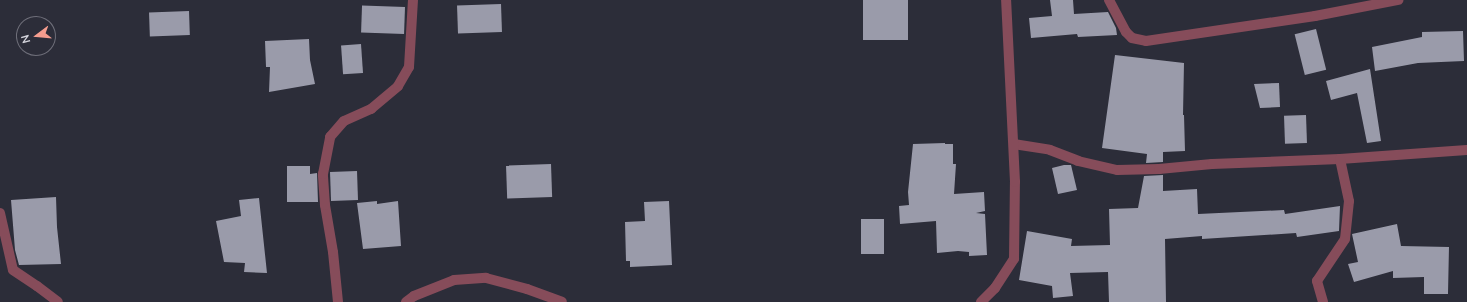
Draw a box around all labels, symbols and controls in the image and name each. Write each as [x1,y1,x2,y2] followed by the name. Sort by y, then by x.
[16,16,56,56] north arrow
[18,33,33,45] text: N

